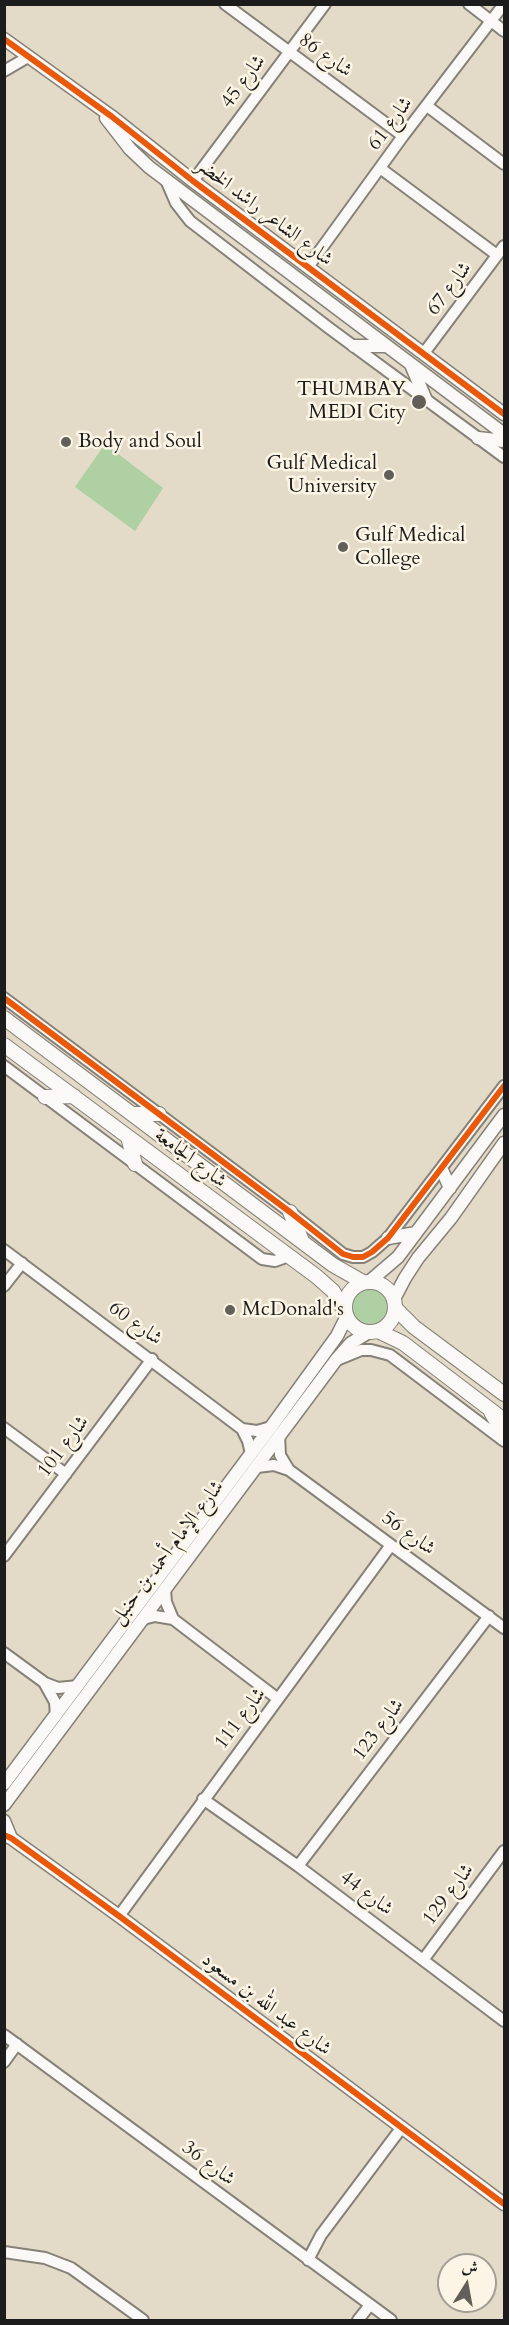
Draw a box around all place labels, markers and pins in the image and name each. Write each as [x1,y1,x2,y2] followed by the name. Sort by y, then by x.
[297,378,406,425] place label: THUMBAY MEDI City
[410,393,428,411] marker: THUMBAY MEDI City
[78,430,202,454] place label: Body and Soul
[59,435,73,449] marker: Body and Soul
[267,452,377,499] place label: Gulf Medical University
[382,468,396,482] marker: Gulf Medical University
[355,524,465,571] place label: Gulf Medical College
[336,540,350,554] marker: Gulf Medical College
[242,1298,344,1322] place label: McDonald's
[223,1303,237,1317] marker: McDonald's

